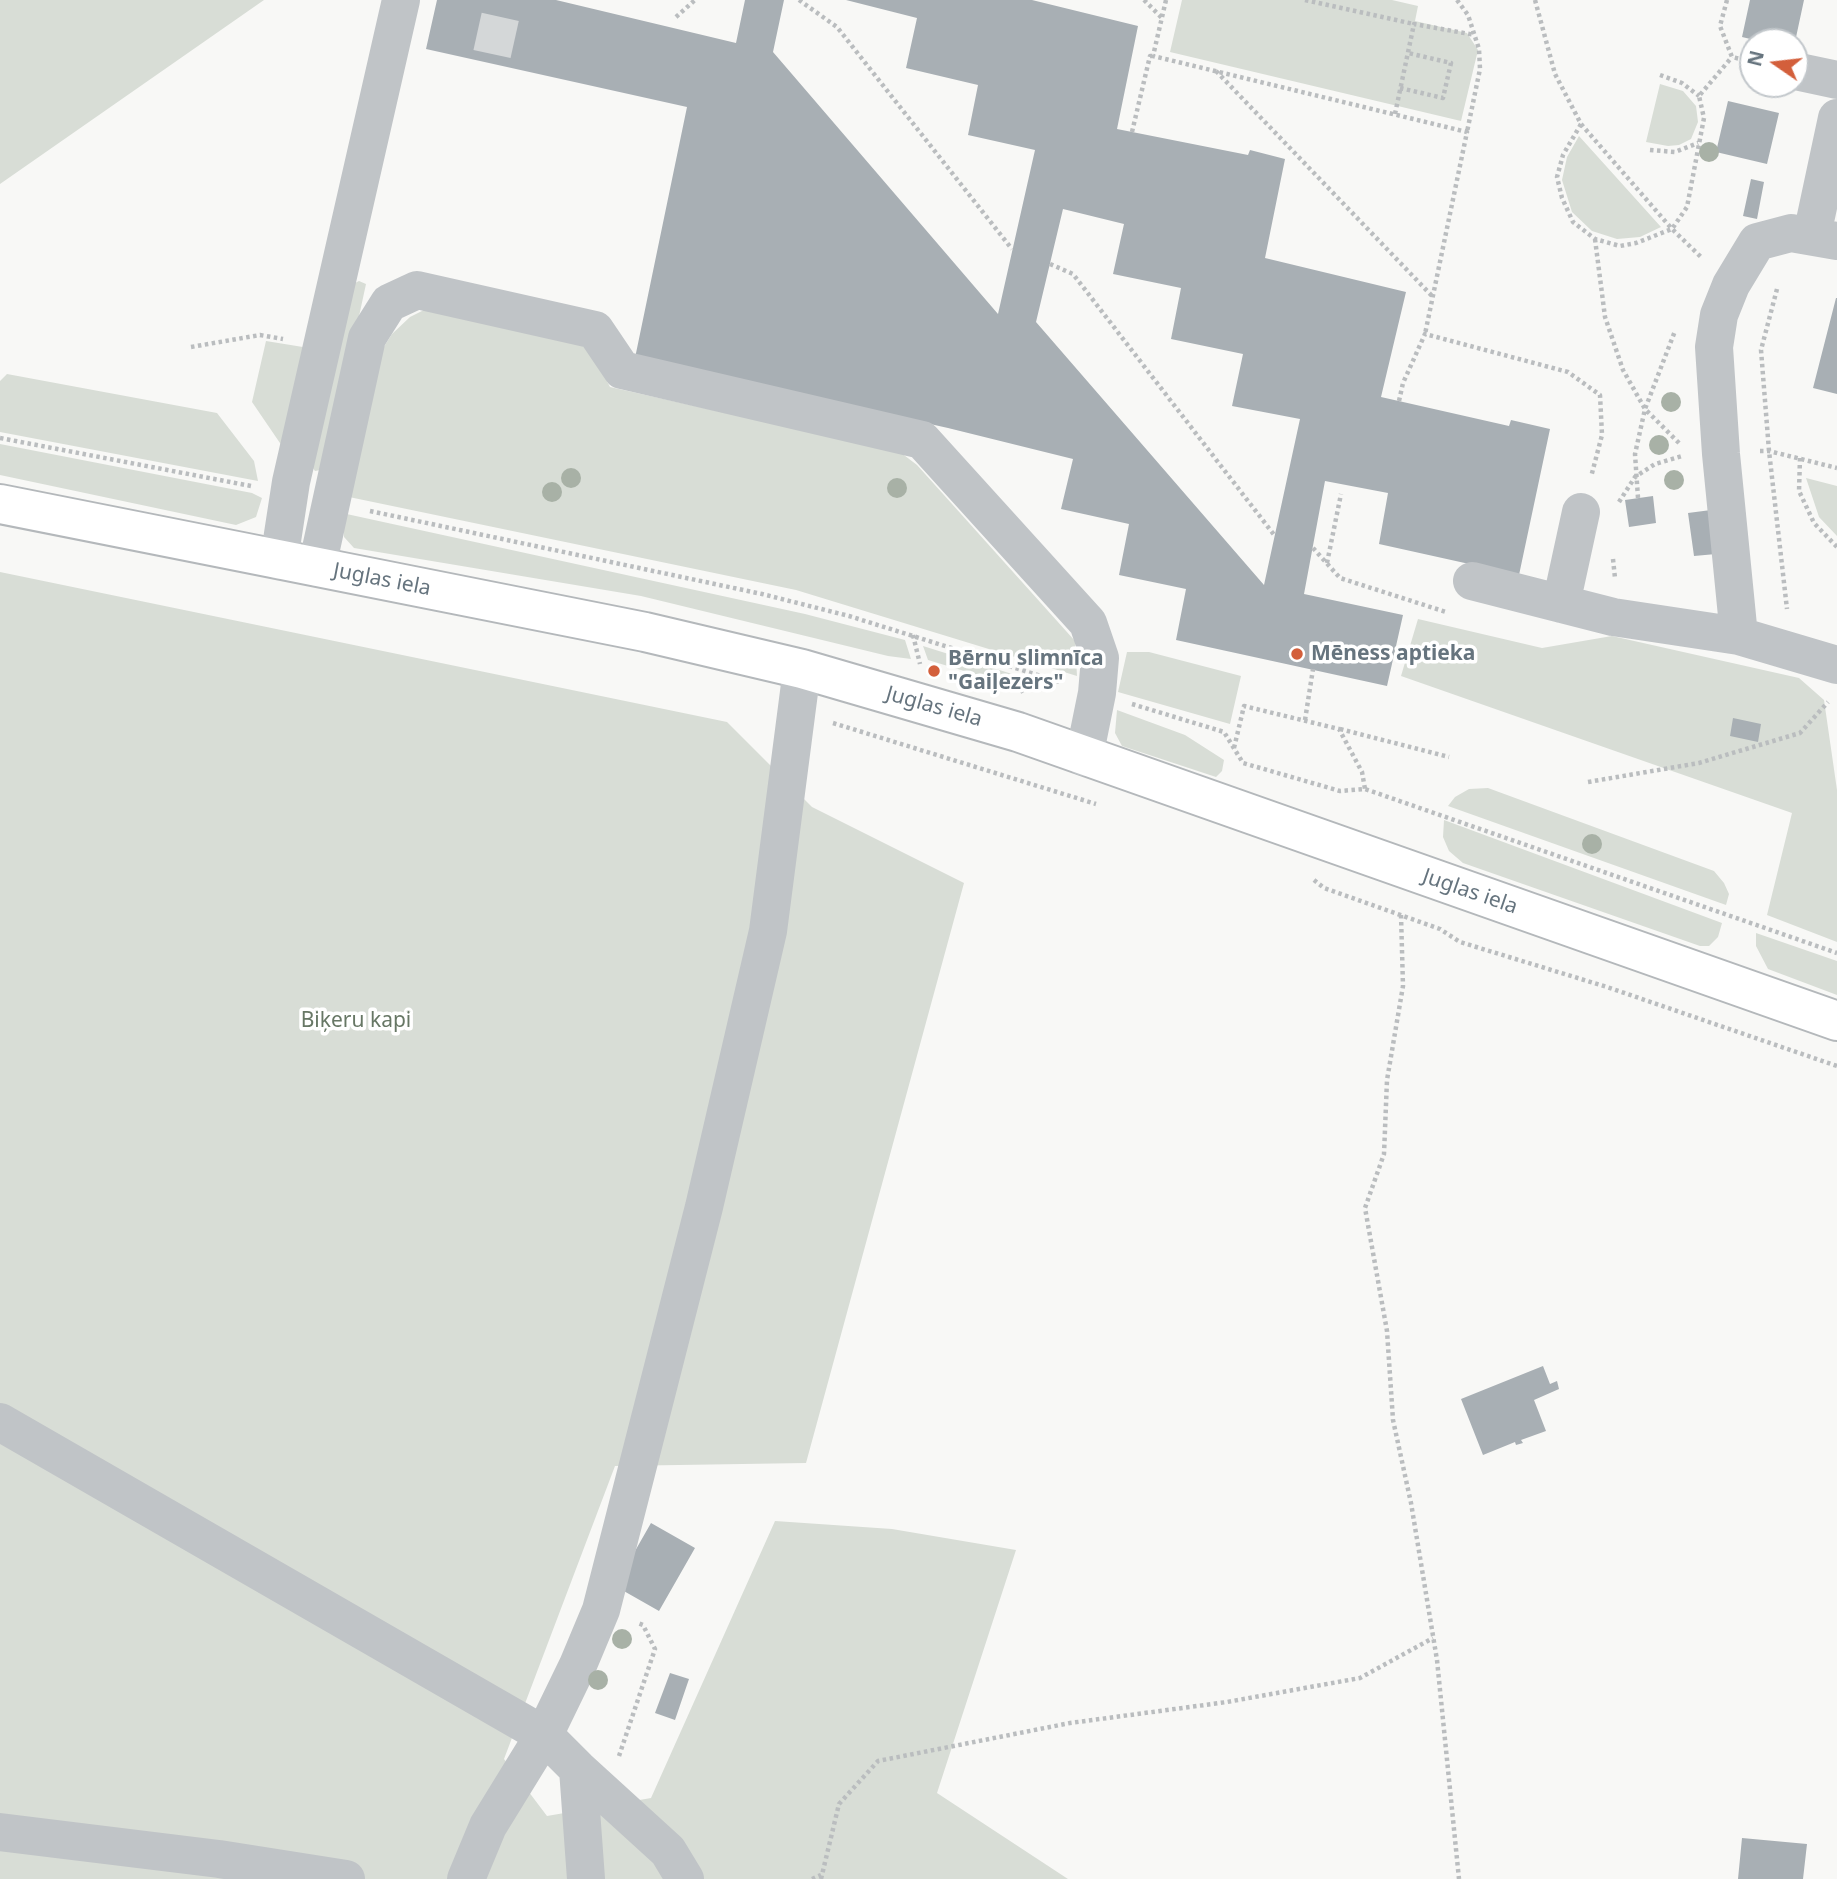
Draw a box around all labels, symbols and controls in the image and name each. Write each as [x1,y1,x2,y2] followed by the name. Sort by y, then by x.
[1739,28,1809,98] north arrow
[1741,48,1770,69] text: N
[331,558,433,602] street label: Juglas iela
[1311,641,1475,667] place label: Mēness aptieka
[948,646,1104,696] place label: Bērnu slimnīca "Gaiļezers"
[1289,646,1305,662] marker: Mēness aptieka
[926,663,942,679] marker: Bērnu slimnīca "Gaiļezers"
[883,681,985,733] street label: Juglas iela
[1419,864,1521,920] street label: Juglas iela
[301,1008,411,1034] park label: Biķeru kapi

